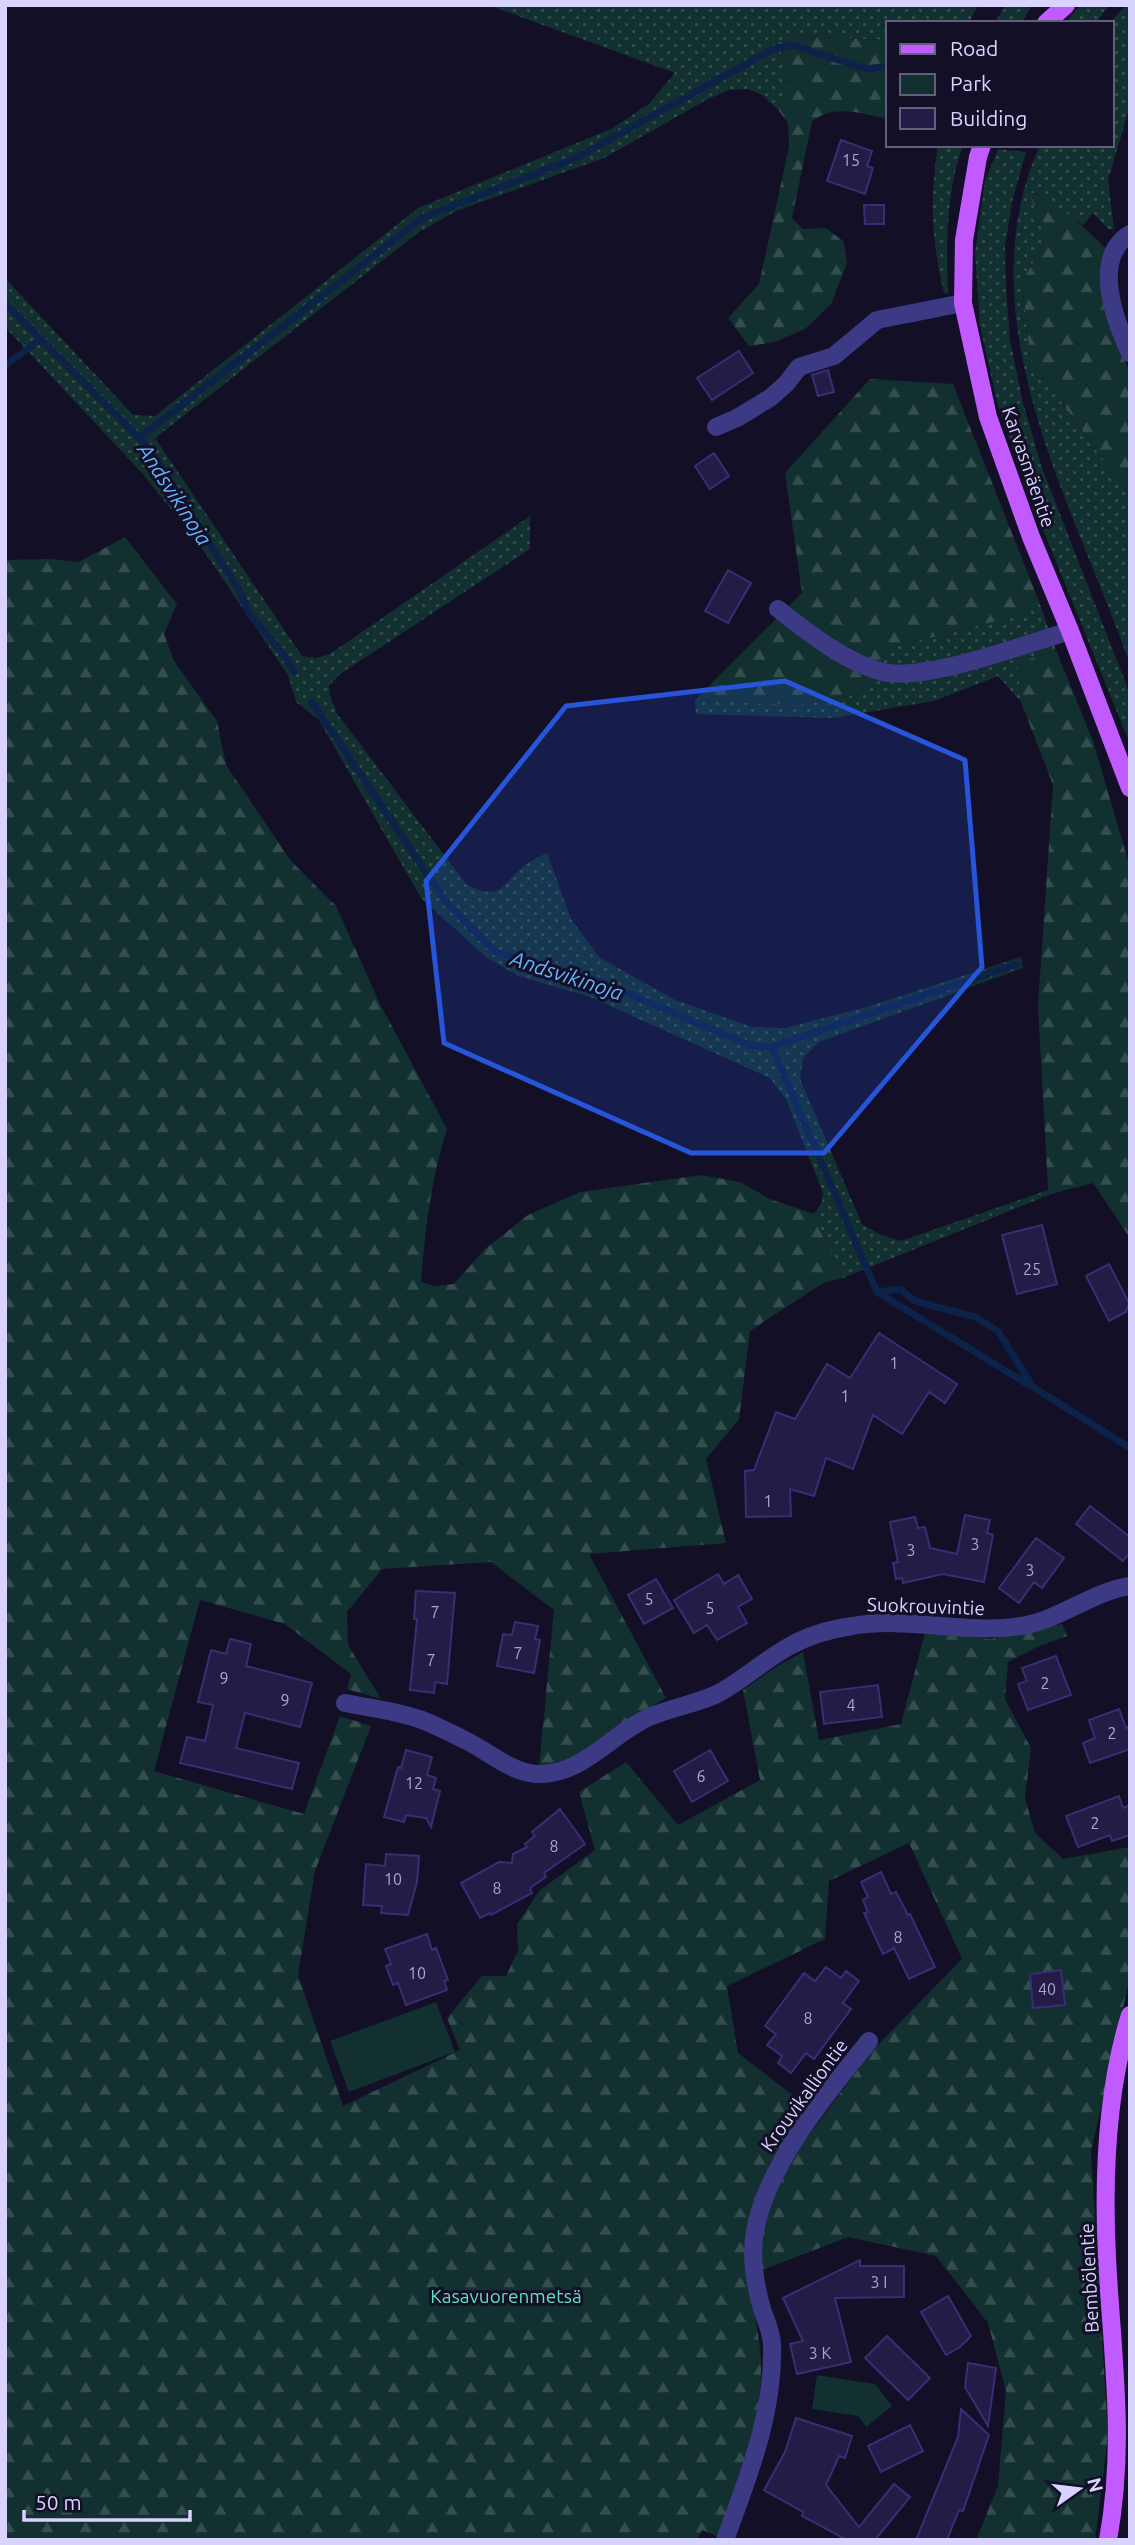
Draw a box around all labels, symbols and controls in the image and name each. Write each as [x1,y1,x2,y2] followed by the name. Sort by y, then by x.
[886,21,1114,147] legend
[950,36,998,60] text: Road
[950,71,992,95] text: Park
[950,106,1027,130] text: Building
[842,151,860,169] house number: 15
[998,404,1060,530] street label: Karvasmäentie
[133,438,217,549] water label: Andsvikinoja
[507,945,626,1004] water label: Andsvikinoja
[1023,1260,1041,1278] house number: 25
[889,1354,899,1372] house number: 1
[840,1387,850,1405] house number: 1
[763,1492,773,1510] house number: 1
[970,1535,980,1553] house number: 3
[906,1541,916,1559] house number: 3
[1025,1561,1035,1579] house number: 3
[644,1590,654,1608] house number: 5
[867,1593,985,1619] street label: Suokrouvintie
[705,1599,715,1617] house number: 5
[430,1603,440,1621] house number: 7
[513,1644,523,1662] house number: 7
[426,1651,436,1669] house number: 7
[219,1669,229,1687] house number: 9
[1040,1674,1050,1692] house number: 2
[280,1691,290,1709] house number: 9
[846,1696,856,1714] house number: 4
[1107,1724,1117,1742] house number: 2
[696,1767,706,1785] house number: 6
[405,1774,423,1792] house number: 12
[1090,1814,1100,1832] house number: 2
[549,1837,559,1855] house number: 8
[384,1870,402,1888] house number: 10
[492,1879,502,1897] house number: 8
[893,1928,903,1946] house number: 8
[408,1964,426,1982] house number: 10
[1038,1980,1056,1998] house number: 40
[803,2009,813,2027] house number: 8
[756,2035,852,2155] street label: Krouvikalliontie
[1075,2222,1103,2334] street label: Bembölentie
[871,2273,887,2291] house number: 3 I
[430,2285,582,2307] park label: Kasavuorenmetsä
[809,2344,831,2362] house number: 3 K
[1044,2454,1114,2524] north arrow
[1083,2475,1108,2494] text: N
[24,2478,191,2522] scale bar
[35,2490,82,2514] text: 50 m

